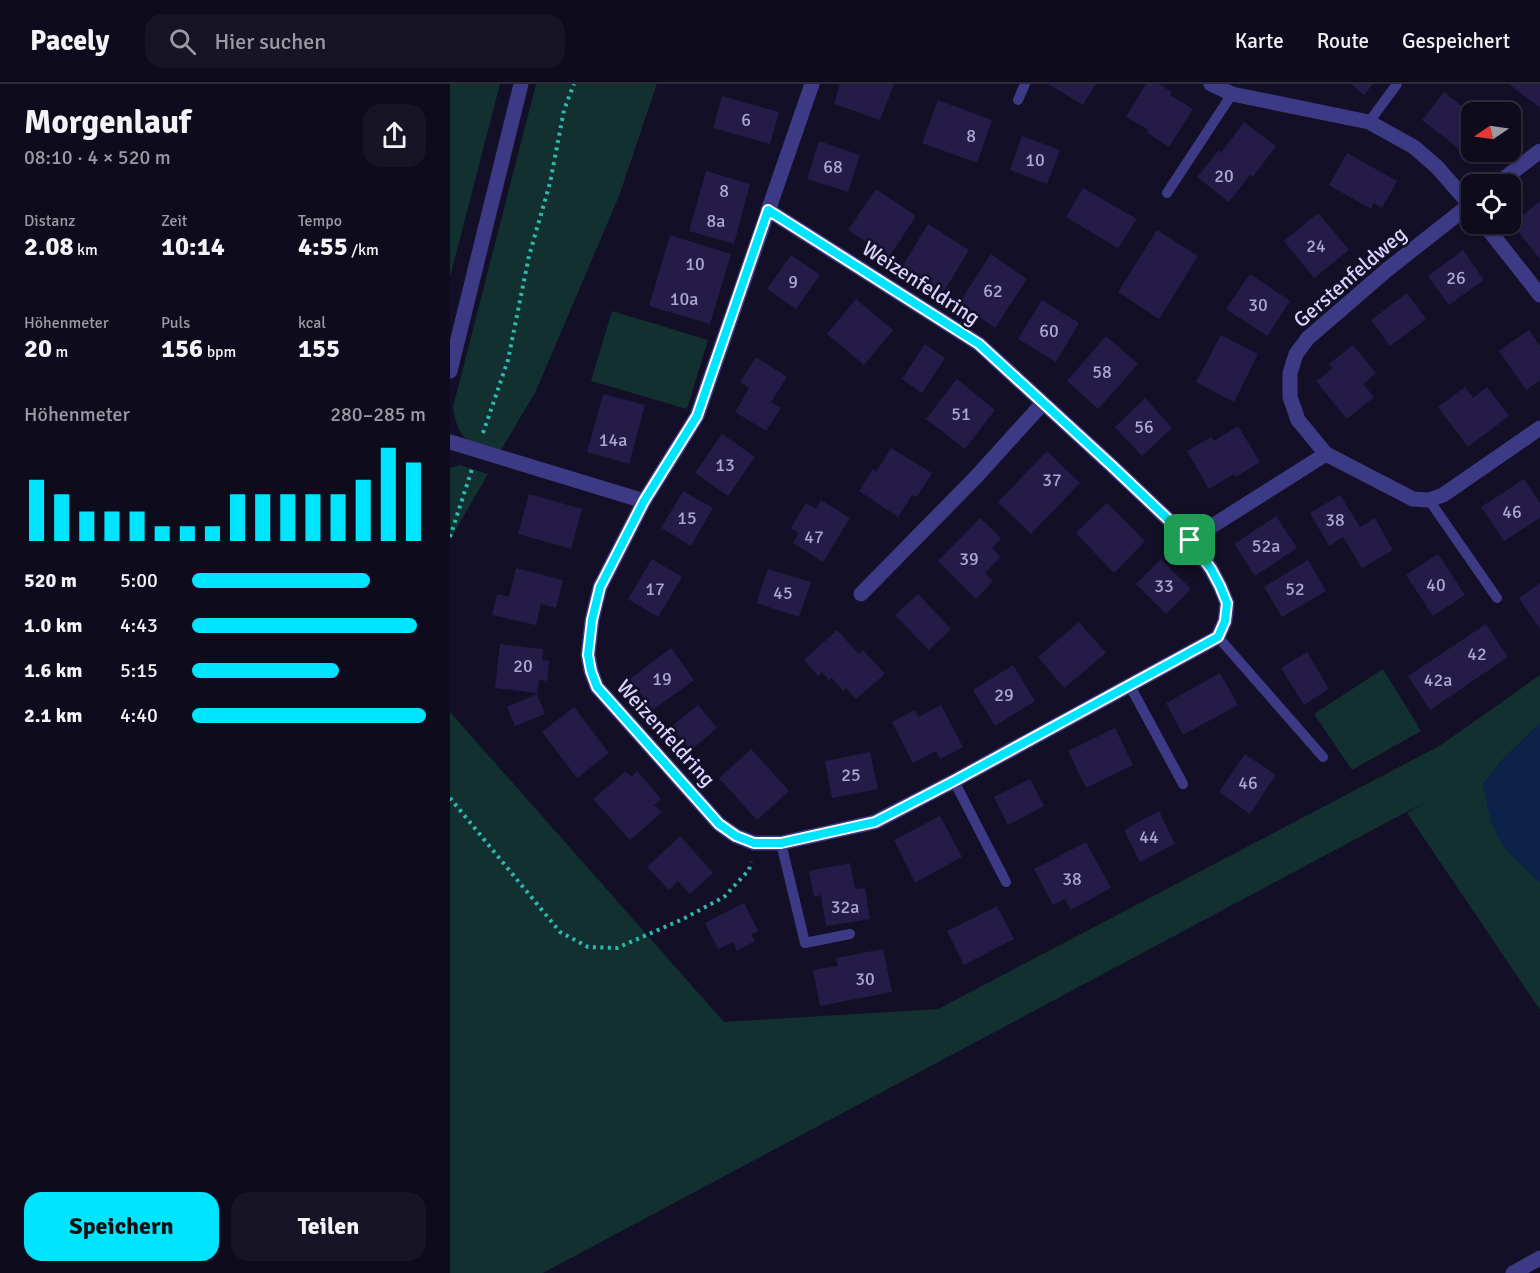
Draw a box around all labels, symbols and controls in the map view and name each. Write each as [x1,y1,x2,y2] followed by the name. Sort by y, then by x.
[145,14,565,68] search box
[30,24,109,58] text: Pacely
[166,25,199,58] icon: search
[214,28,326,55] text: Hier suchen
[1235,28,1284,54] text: Karte
[1317,28,1369,54] text: Route
[1402,28,1510,54] text: Gespeichert
[24,102,191,143] text: Morgenlauf
[1461,102,1521,162] north arrow
[1461,102,1521,234] map controls
[363,104,426,167] button: share
[741,109,751,131] house number: 6
[966,125,976,147] house number: 8
[24,145,171,170] text: 08:10 · 4 × 520 m
[1025,149,1045,171] house number: 10
[823,156,843,178] house number: 68
[1214,165,1234,187] house number: 20
[1461,174,1521,234] button: locate
[719,180,729,202] house number: 8
[707,210,725,232] house number: 8a
[24,211,75,231] text: Distanz
[161,211,187,231] text: Zeit
[298,211,342,231] text: Tempo
[1288,221,1412,333] street label: Gerstenfeldweg
[24,231,74,263] text: 2.08
[161,231,225,263] text: 10:14
[298,231,348,263] text: 4:55
[857,235,985,331] street label: Weizenfeldring
[1306,235,1326,257] house number: 24
[74,240,98,260] text: km
[348,240,379,260] text: /km
[685,253,705,275] house number: 10
[1446,267,1466,289] house number: 26
[788,271,798,293] house number: 9
[983,280,1003,302] house number: 62
[670,288,698,310] house number: 10a
[1248,294,1268,316] house number: 30
[24,313,109,333] text: Höhenmeter
[161,313,190,333] text: Puls
[298,313,326,333] text: kcal
[1039,320,1059,342] house number: 60
[24,333,52,365] text: 20
[161,333,203,365] text: 156
[298,333,340,365] text: 155
[52,342,68,362] text: m
[203,342,236,362] text: bpm
[1092,361,1112,383] house number: 58
[24,402,130,427] text: Höhenmeter
[330,402,426,427] text: 280–285 m
[951,403,971,425] house number: 51
[1134,416,1154,438] house number: 56
[599,429,627,451] house number: 14a
[715,454,735,476] house number: 13
[1042,469,1062,491] house number: 37
[1502,501,1522,523] house number: 46
[677,507,697,529] house number: 15
[1325,509,1345,531] house number: 38
[1164,514,1215,565] pin
[1173,523,1206,556] icon: arrive
[804,526,824,548] house number: 47
[1252,535,1280,557] house number: 52a
[959,548,979,570] house number: 39
[24,568,77,593] text: 520 m
[120,568,158,593] text: 5:00
[1426,574,1446,596] house number: 40
[1154,575,1174,597] house number: 33
[645,578,665,600] house number: 17
[1285,578,1305,600] house number: 52
[773,582,793,604] house number: 45
[24,613,82,638] text: 1.0 km
[120,613,158,638] text: 4:43
[1467,643,1487,665] house number: 42
[513,655,533,677] house number: 20
[24,658,82,683] text: 1.6 km
[120,658,158,683] text: 5:15
[652,668,672,690] house number: 19
[1424,669,1452,691] house number: 42a
[611,674,721,792] street label: Weizenfeldring
[994,684,1014,706] house number: 29
[24,703,82,728] text: 2.1 km
[120,703,158,728] text: 4:40
[841,764,861,786] house number: 25
[1238,772,1258,794] house number: 46
[1139,826,1159,848] house number: 44
[1062,868,1082,890] house number: 38
[831,896,859,918] house number: 32a
[855,968,875,990] house number: 30
[24,1192,219,1261] button: Speichern
[231,1192,426,1261] button: Teilen

